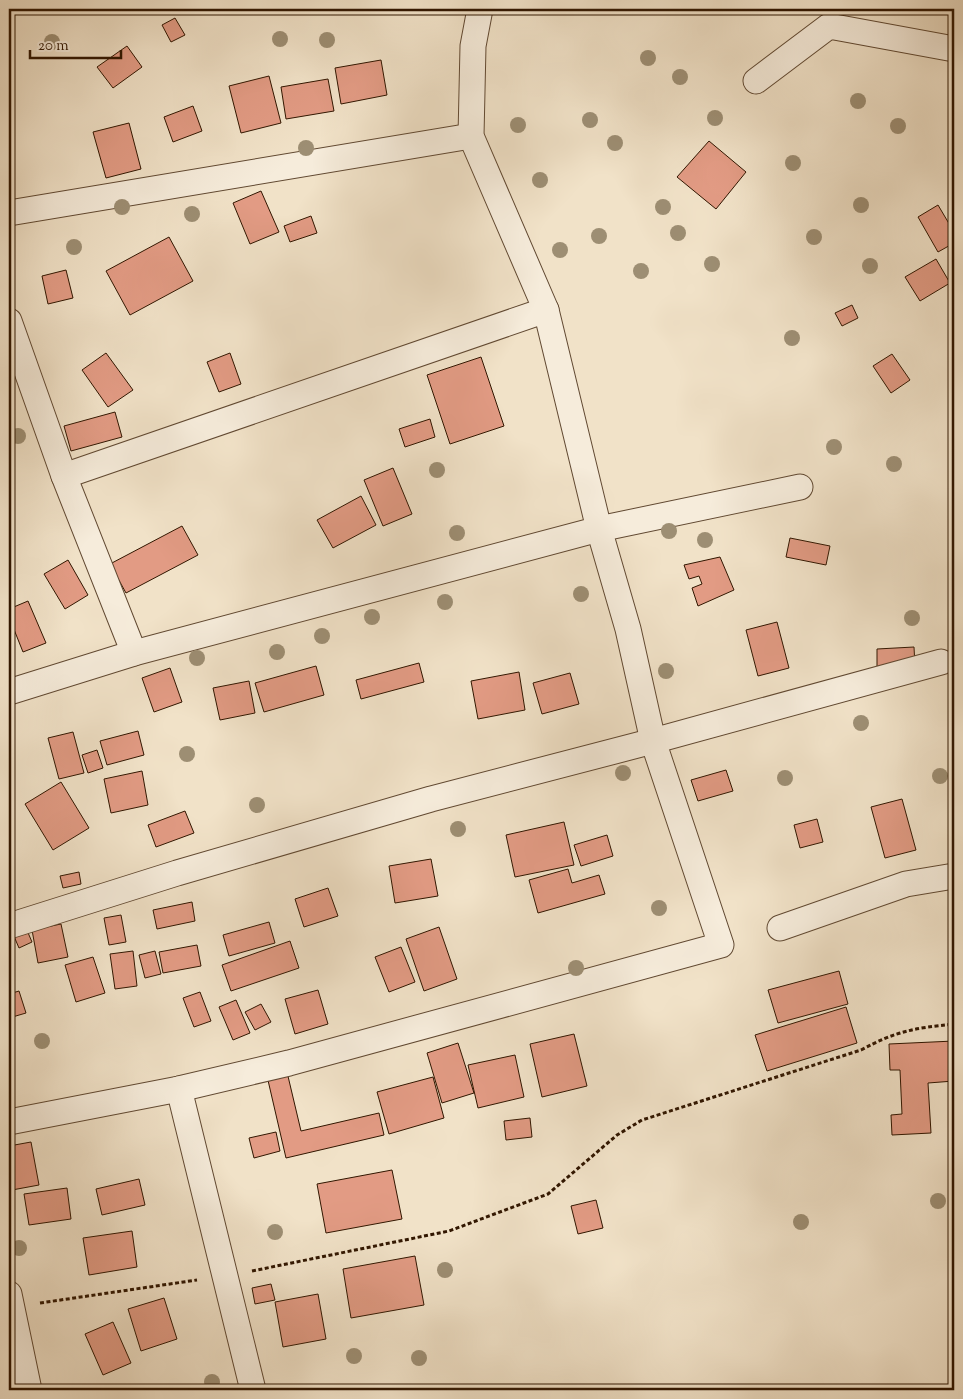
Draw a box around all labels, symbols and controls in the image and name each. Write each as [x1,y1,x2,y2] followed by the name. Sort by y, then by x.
[30,28,121,60] scale bar
[38,36,69,57] text: 20 m

